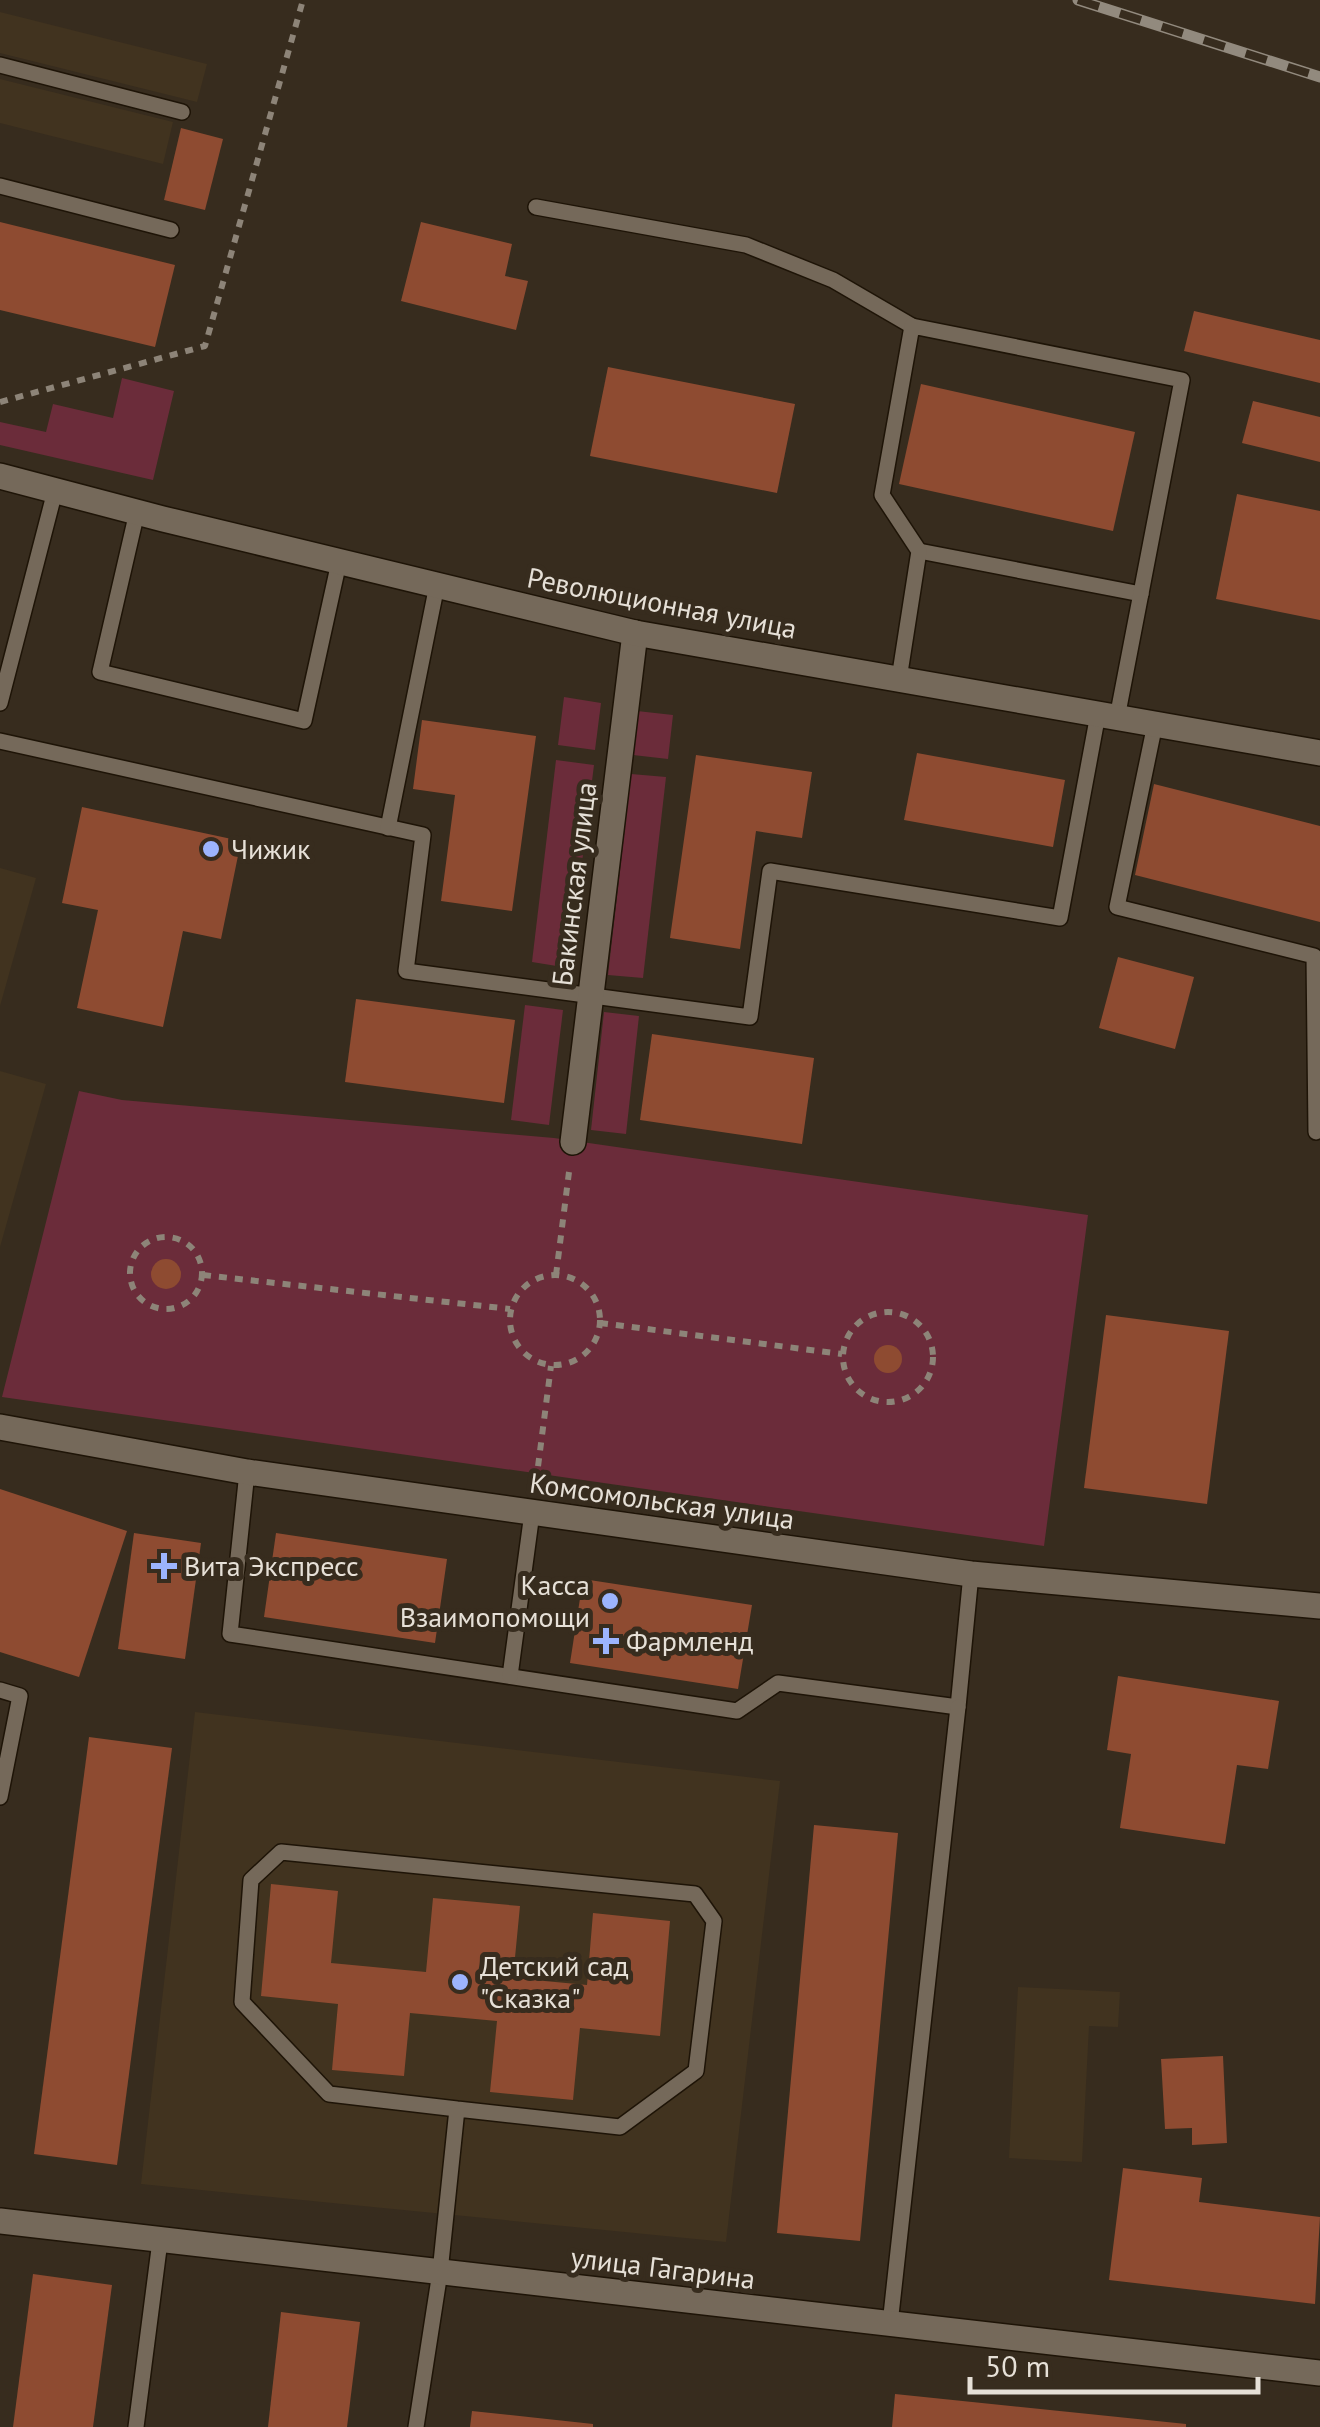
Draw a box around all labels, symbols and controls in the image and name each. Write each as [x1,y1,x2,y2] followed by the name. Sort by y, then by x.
[524,558,800,647] street label: Революционная улица
[543,780,604,988] street label: Бакинская улица
[231,830,311,867] place label: Чижик
[200,838,222,860] marker: Чижик
[527,1464,797,1537] street label: Комсомольская улица
[184,1547,359,1584] place label: Вита Экспресс
[153,1555,175,1577] marker: Вита Экспресс
[400,1566,590,1635] place label: Касса Взаимопомощи
[599,1590,621,1612] marker: Касса Взаимопомощи
[626,1622,754,1659] place label: Фармленд
[595,1630,617,1652] marker: Фармленд
[480,1947,629,2016] place label: Детский сад "Сказка"
[449,1971,471,1993] marker: Детский сад "Сказка"
[569,2238,757,2297] street label: улица Гагарина
[970,2332,1258,2394] scale bar
[985,2346,1050,2385] text: 50 m

